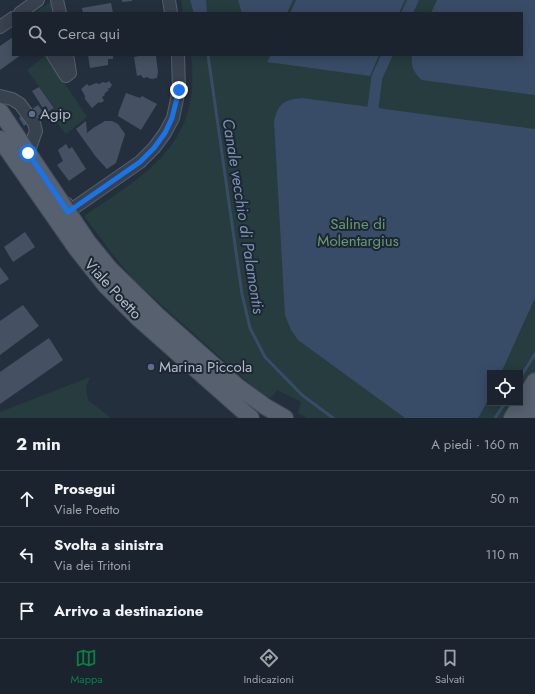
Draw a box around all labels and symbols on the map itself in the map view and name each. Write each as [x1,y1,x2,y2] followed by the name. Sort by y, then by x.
[170,81,188,99] route end
[40,103,71,125] place label: Agip
[27,109,37,119] marker: Agip
[217,117,270,316] water label: Canale vecchio di Palamontis
[19,144,37,162] route start
[317,213,399,252] park label: Saline di Molentargius
[79,254,147,324] street label: Viale Poetto
[159,356,252,378] place label: Marina Piccola
[146,362,156,372] marker: Marina Piccola

